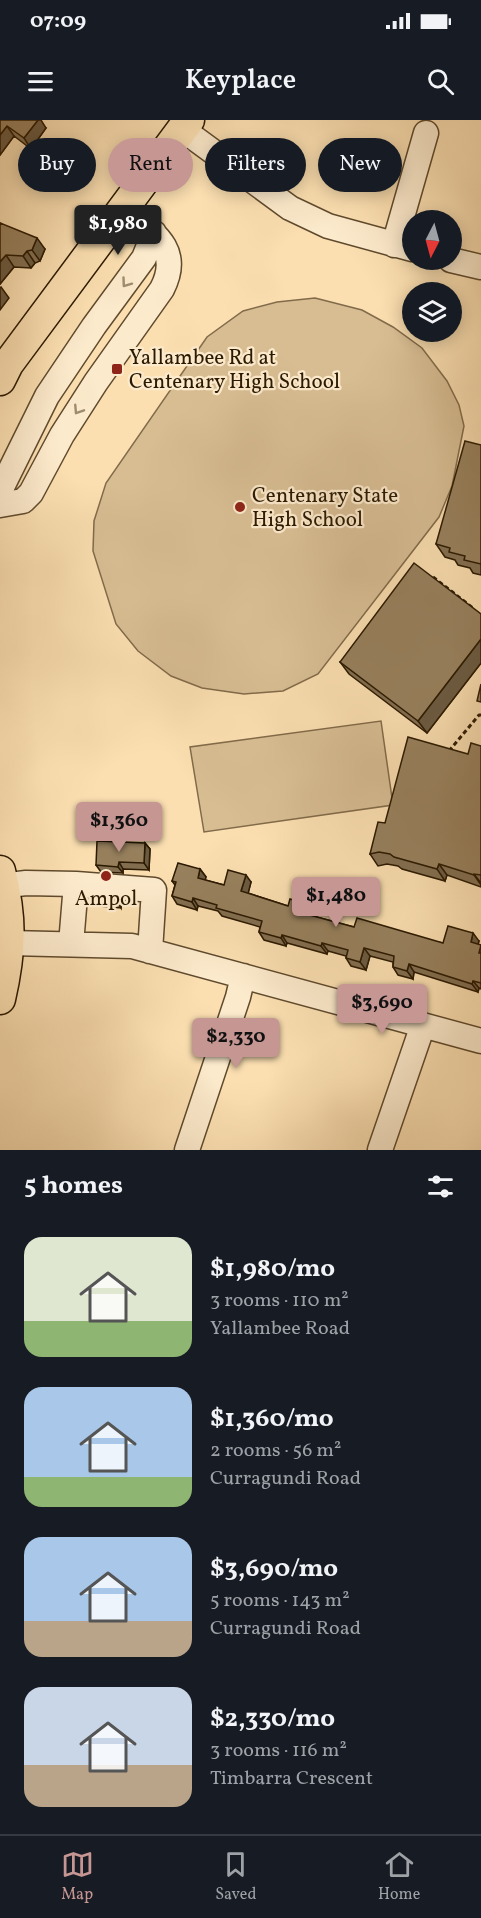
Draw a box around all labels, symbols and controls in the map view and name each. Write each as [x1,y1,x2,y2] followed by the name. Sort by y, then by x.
[30,6,86,37] text: 07:09
[185,62,296,100] text: Keyplace
[24,65,57,98] icon: menu
[424,65,457,98] icon: search
[18,138,96,192] chip: Buy
[108,138,193,192] chip: Rent
[205,138,306,192] chip: Filters
[318,138,402,192] chip: New
[69,205,167,256] pin: $1,980
[88,210,148,238] text: $1,980
[402,210,462,270] north arrow
[402,210,462,342] map controls
[122,277,133,288] one-way arrow
[402,282,462,342] button: layers
[129,344,340,397] place label: Yallambee Rd at Centenary High School
[110,362,124,376] marker: Yallambee Rd at Centenary High School
[74,403,85,414] one-way arrow
[252,482,398,535] place label: Centenary State High School
[233,500,247,514] marker: Centenary State High School
[70,802,168,853] pin: $1,360
[90,807,148,835] text: $1,360
[99,869,113,883] marker: Ampol
[287,877,385,928] pin: $1,480
[306,882,366,910] text: $1,480
[75,885,137,914] place label: Ampol
[333,984,431,1035] pin: $3,690
[351,989,413,1017] text: $3,690
[187,1018,285,1069] pin: $2,330
[206,1023,266,1051] text: $2,330
[24,1168,123,1204] text: 5 homes
[424,1170,457,1203] icon: filters
[210,1251,335,1287] text: $1,980/mo
[72,1261,144,1333] icon: home
[210,1287,349,1315] text: 3 rooms · 110 m²
[210,1315,350,1343] text: Yallambee Road
[210,1401,334,1437] text: $1,360/mo
[72,1411,144,1483] icon: home
[210,1437,341,1465] text: 2 rooms · 56 m²
[210,1465,361,1493] text: Curragundi Road
[210,1551,338,1587] text: $3,690/mo
[72,1561,144,1633] icon: home
[210,1587,350,1615] text: 5 rooms · 143 m²
[210,1615,361,1643] text: Curragundi Road
[210,1701,335,1737] text: $2,330/mo
[72,1711,144,1783] icon: home
[210,1737,347,1765] text: 3 rooms · 116 m²
[210,1765,373,1793] text: Timbarra Crescent
[61,1848,94,1906] tab: Map
[215,1848,256,1906] tab: Saved
[378,1848,420,1906] tab: Home

